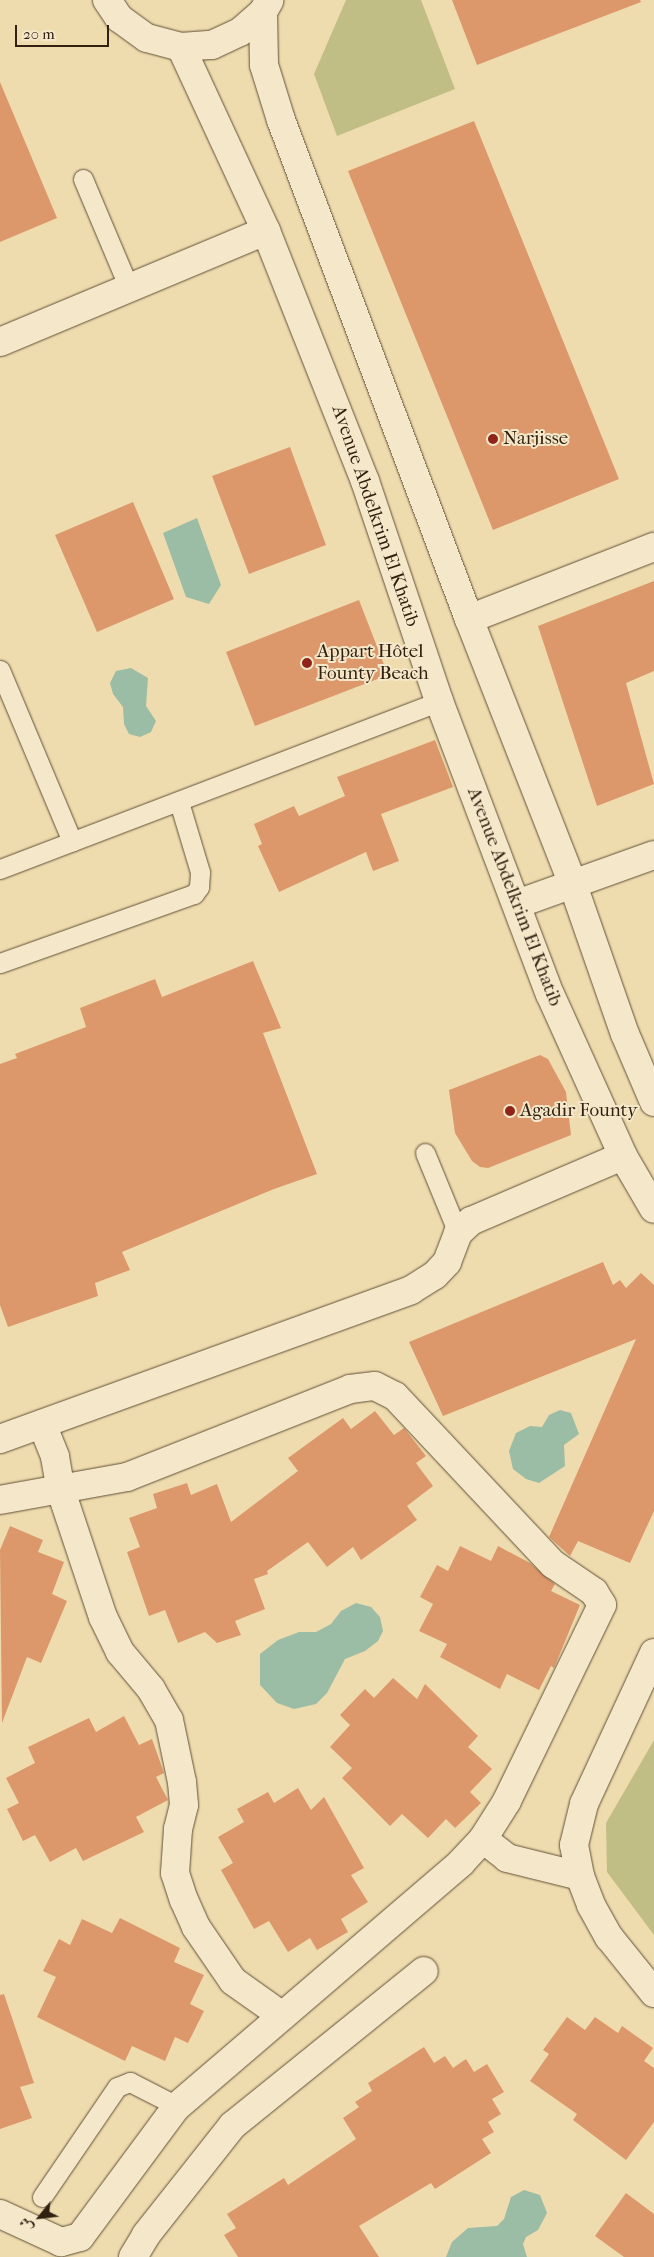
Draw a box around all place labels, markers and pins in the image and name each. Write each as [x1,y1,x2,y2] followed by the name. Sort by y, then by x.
[503,428,568,450] place label: Narjisse
[487,433,499,445] marker: Narjisse
[317,641,429,685] place label: Appart Hôtel Founty Beach
[301,657,313,669] marker: Appart Hôtel Founty Beach
[520,1100,637,1122] place label: Agadir Founty
[504,1105,516,1117] marker: Agadir Founty

